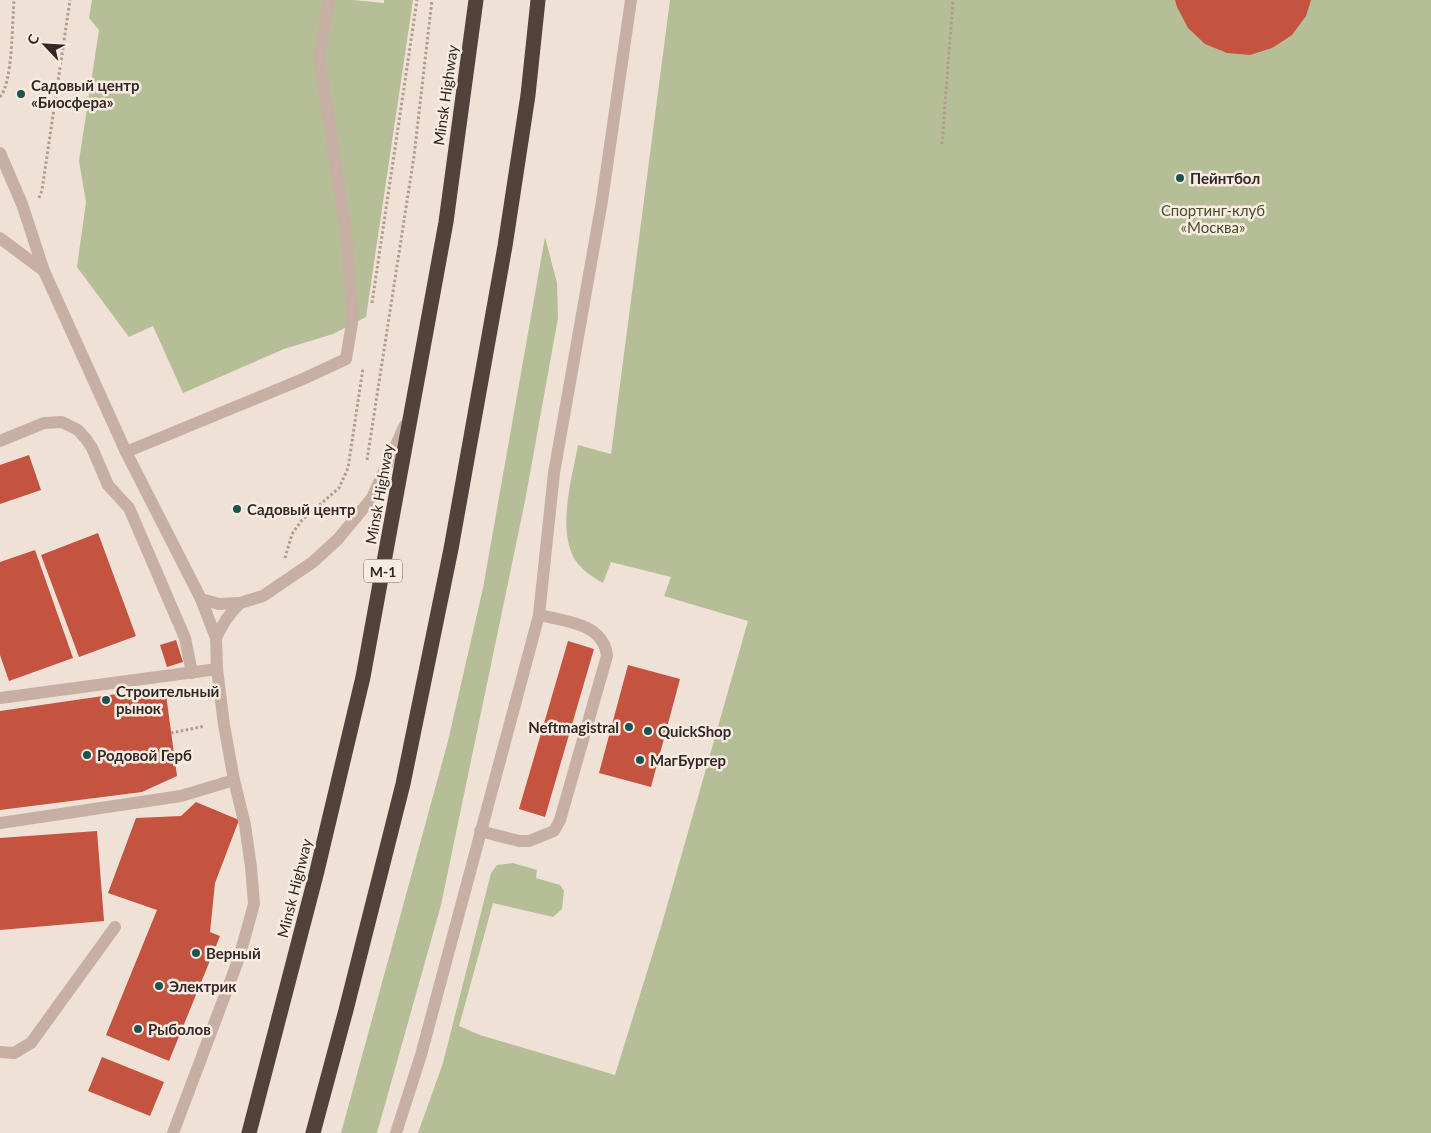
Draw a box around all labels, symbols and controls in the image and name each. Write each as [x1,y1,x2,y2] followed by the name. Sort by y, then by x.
[20,20,70,70] north arrow
[23,31,43,47] text: С
[429,43,461,147] street label: Minsk Highway
[31,76,140,111] place label: Садовый центр «Биосфера»
[15,88,27,100] marker: Садовый центр «Биосфера»
[1190,169,1260,187] place label: Пейнтбол
[1174,172,1186,184] marker: Пейнтбол
[1161,201,1265,236] park label: Спортинг-клуб «Москва»
[361,442,397,546] street label: Minsk Highway
[247,500,356,518] place label: Садовый центр
[231,503,243,515] marker: Садовый центр
[364,560,402,582] road number: М-1
[116,682,219,717] place label: Строительный рынок
[100,694,112,706] marker: Строительный рынок
[528,718,619,736] place label: Neftmagistral
[623,721,635,733] marker: Neftmagistral
[658,722,731,740] place label: QuickShop
[642,725,654,737] marker: QuickShop
[97,746,192,764] place label: Родовой Герб
[81,749,93,761] marker: Родовой Герб
[650,751,726,769] place label: МагБургер
[634,754,646,766] marker: МагБургер
[273,836,315,939] street label: Minsk Highway
[206,944,261,962] place label: Верный
[190,947,202,959] marker: Верный
[169,977,237,995] place label: Электрик
[153,980,165,992] marker: Электрик
[148,1020,211,1038] place label: Рыболов
[132,1023,144,1035] marker: Рыболов

